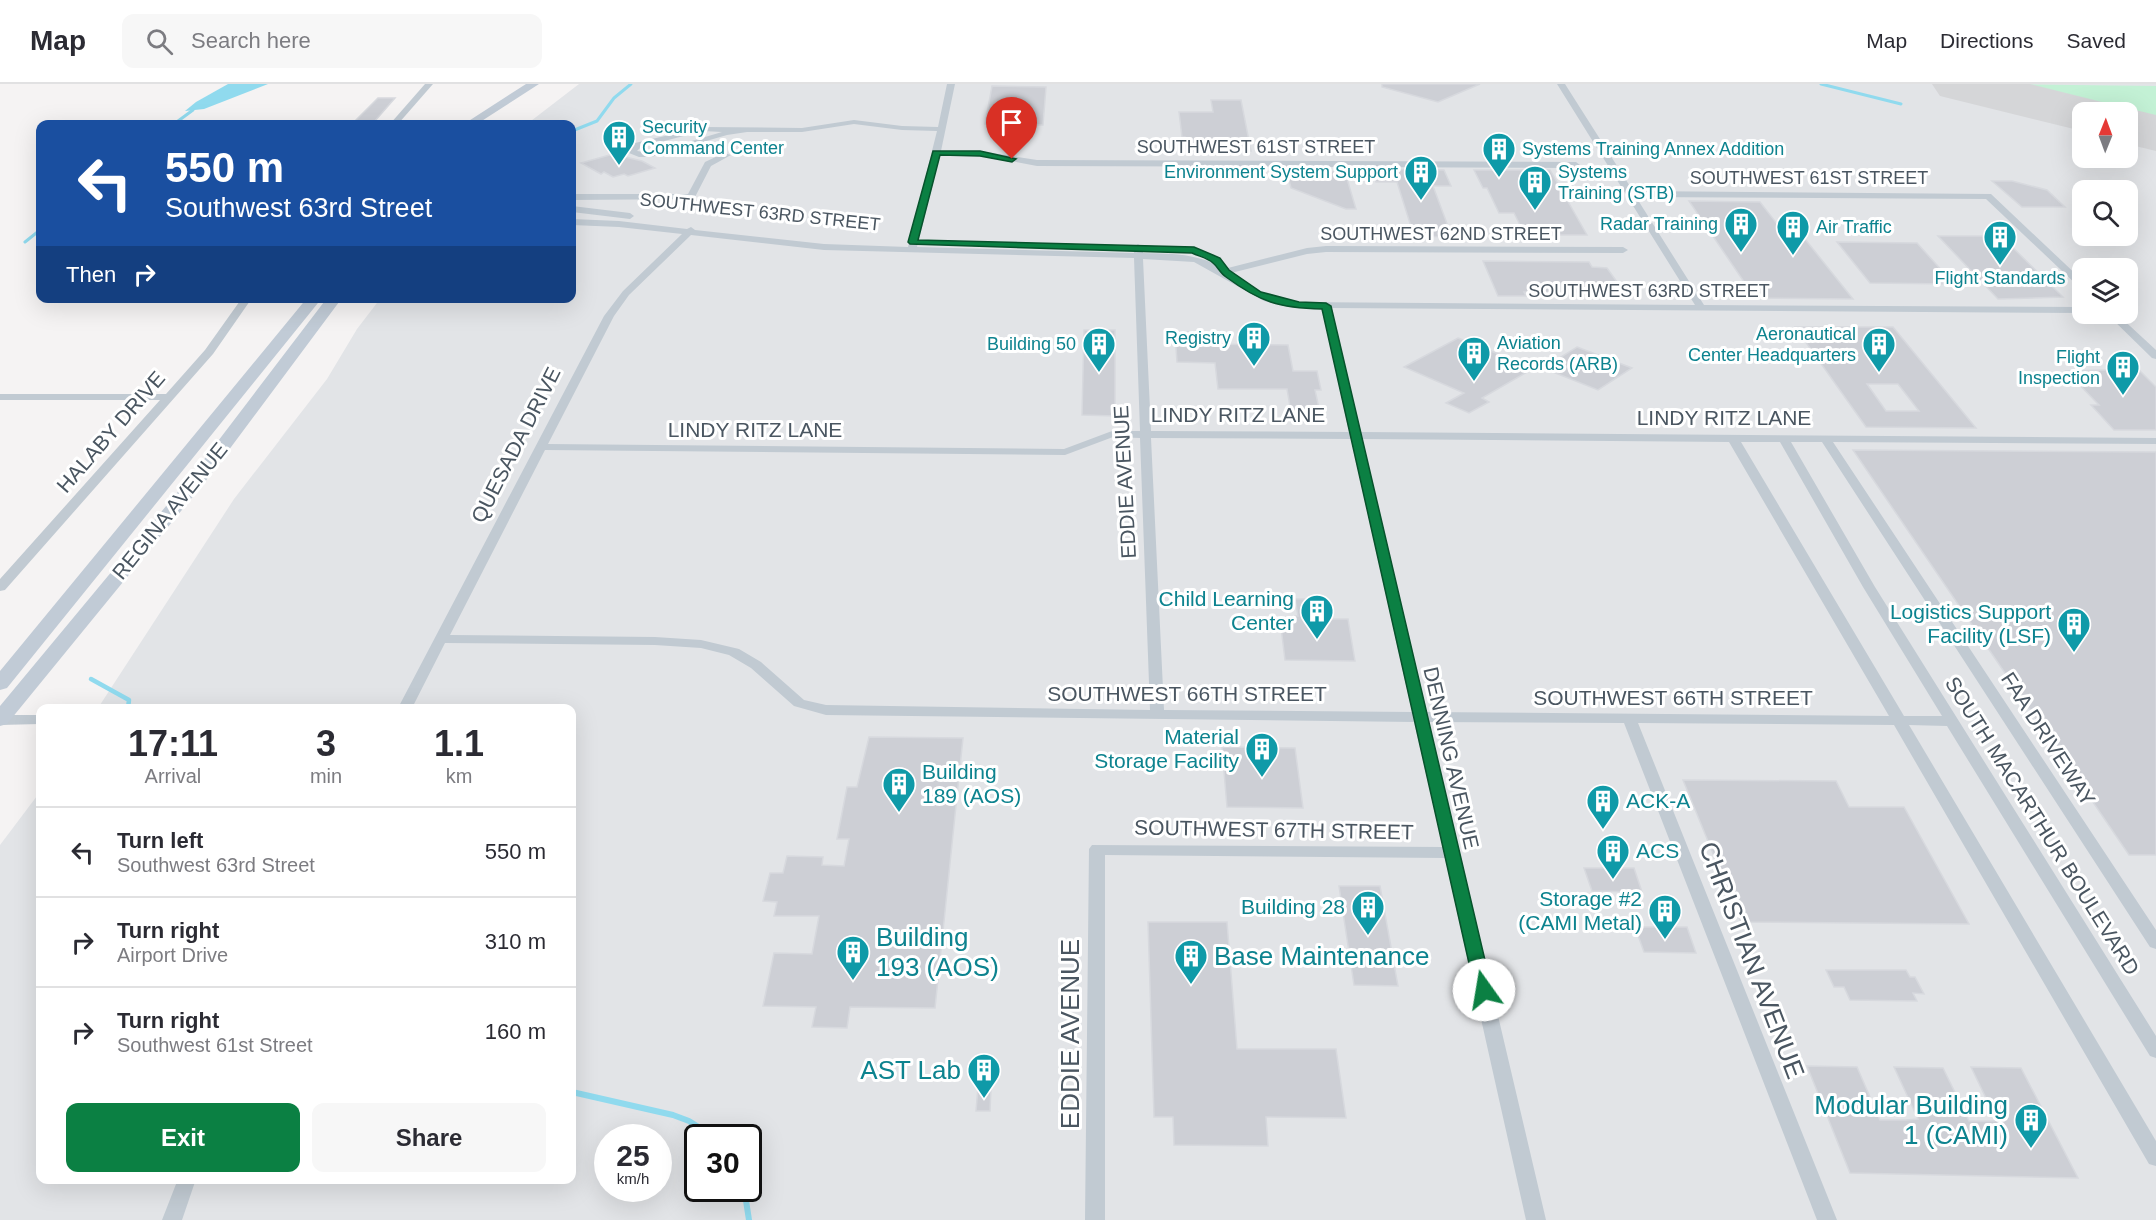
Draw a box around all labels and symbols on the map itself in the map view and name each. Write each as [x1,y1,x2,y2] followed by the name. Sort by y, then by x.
[986,97,1037,159] pin
[2072,102,2138,168] north arrow
[642,117,784,158] place label: Security Command Center
[601,119,637,166] building icon: Security Command Center
[1481,131,1517,178] building icon: Systems Training Annex Addition
[1137,137,1375,157] street label: SOUTHWEST 61ST STREET
[1522,139,1784,159] place label: Systems Training Annex Addition
[1403,154,1439,201] building icon: Environment System Support
[1164,162,1398,182] place label: Environment System Support
[1558,162,1674,203] place label: Systems Training (STB)
[1517,164,1553,211] building icon: Systems Training (STB)
[1690,168,1928,188] street label: SOUTHWEST 61ST STREET
[639,189,881,235] street label: SOUTHWEST 63RD STREET
[1723,206,1759,253] building icon: Radar Training
[1775,209,1811,256] building icon: Air Traffic
[1600,214,1718,234] place label: Radar Training
[1816,217,1892,237] place label: Air Traffic
[1982,219,2018,266] building icon: Flight Standards
[1320,224,1562,244] street label: SOUTHWEST 62ND STREET
[1934,268,2066,288] place label: Flight Standards
[1528,281,1770,301] street label: SOUTHWEST 63RD STREET
[1236,320,1272,367] building icon: Registry
[1688,324,1856,365] place label: Aeronautical Center Headquarters
[1081,326,1117,373] building icon: Building 50
[1861,326,1897,373] building icon: Aeronautical Center Headquarters
[1165,328,1231,348] place label: Registry
[1497,333,1618,374] place label: Aviation Records (ARB)
[987,334,1076,354] place label: Building 50
[1456,335,1492,382] building icon: Aviation Records (ARB)
[2018,347,2100,388] place label: Flight Inspection
[2105,349,2141,396] building icon: Flight Inspection
[466,363,565,526] street label: QUESADA DRIVE
[52,367,169,497] street label: HALABY DRIVE
[1151,403,1325,426] street label: LINDY RITZ LANE
[1109,405,1140,559] street label: EDDIE AVENUE
[1637,406,1811,429] street label: LINDY RITZ LANE
[668,418,842,441] street label: LINDY RITZ LANE
[108,438,232,584] street label: REGINA AVENUE
[1159,587,1294,634] place label: Child Learning Center
[1299,593,1335,640] building icon: Child Learning Center
[1890,600,2051,647] place label: Logistics Support Facility (LSF)
[2056,606,2092,653] building icon: Logistics Support Facility (LSF)
[1419,665,1484,851] street label: DENNING AVENUE
[1997,668,2100,810] street label: FAA DRIVEWAY
[1941,673,2144,979] street label: SOUTH MACARTHUR BOULEVARD
[1047,682,1327,705] street label: SOUTHWEST 66TH STREET
[1533,686,1813,709] street label: SOUTHWEST 66TH STREET
[1094,725,1239,772] place label: Material Storage Facility
[1244,731,1280,778] building icon: Material Storage Facility
[922,760,1021,807] place label: Building 189 (AOS)
[881,766,917,813] building icon: Building 189 (AOS)
[1585,783,1621,830] building icon: ACK-A
[1626,789,1690,812] place label: ACK-A
[1134,816,1414,843] street label: SOUTHWEST 67TH STREET
[1595,833,1631,880] building icon: ACS
[1693,838,1811,1082] street label: CHRISTIAN AVENUE
[1636,839,1679,862] place label: ACS
[1518,887,1642,934] place label: Storage #2 (CAMI Metal)
[1350,889,1386,936] building icon: Building 28
[1647,893,1683,940] building icon: Storage #2 (CAMI Metal)
[1241,895,1345,918] place label: Building 28
[876,922,999,982] place label: Building 193 (AOS)
[835,934,871,981] building icon: Building 193 (AOS)
[1173,938,1209,985] building icon: Base Maintenance
[1055,939,1085,1129] street label: EDDIE AVENUE
[1214,941,1429,971] place label: Base Maintenance
[1452,958,1516,1022] position arrow
[966,1052,1002,1099] building icon: AST Lab
[860,1055,961,1085] place label: AST Lab
[1814,1090,2008,1150] place label: Modular Building 1 (CAMI)
[2013,1102,2049,1149] building icon: Modular Building 1 (CAMI)
[684,1124,762,1202] speed limit sign: 30

